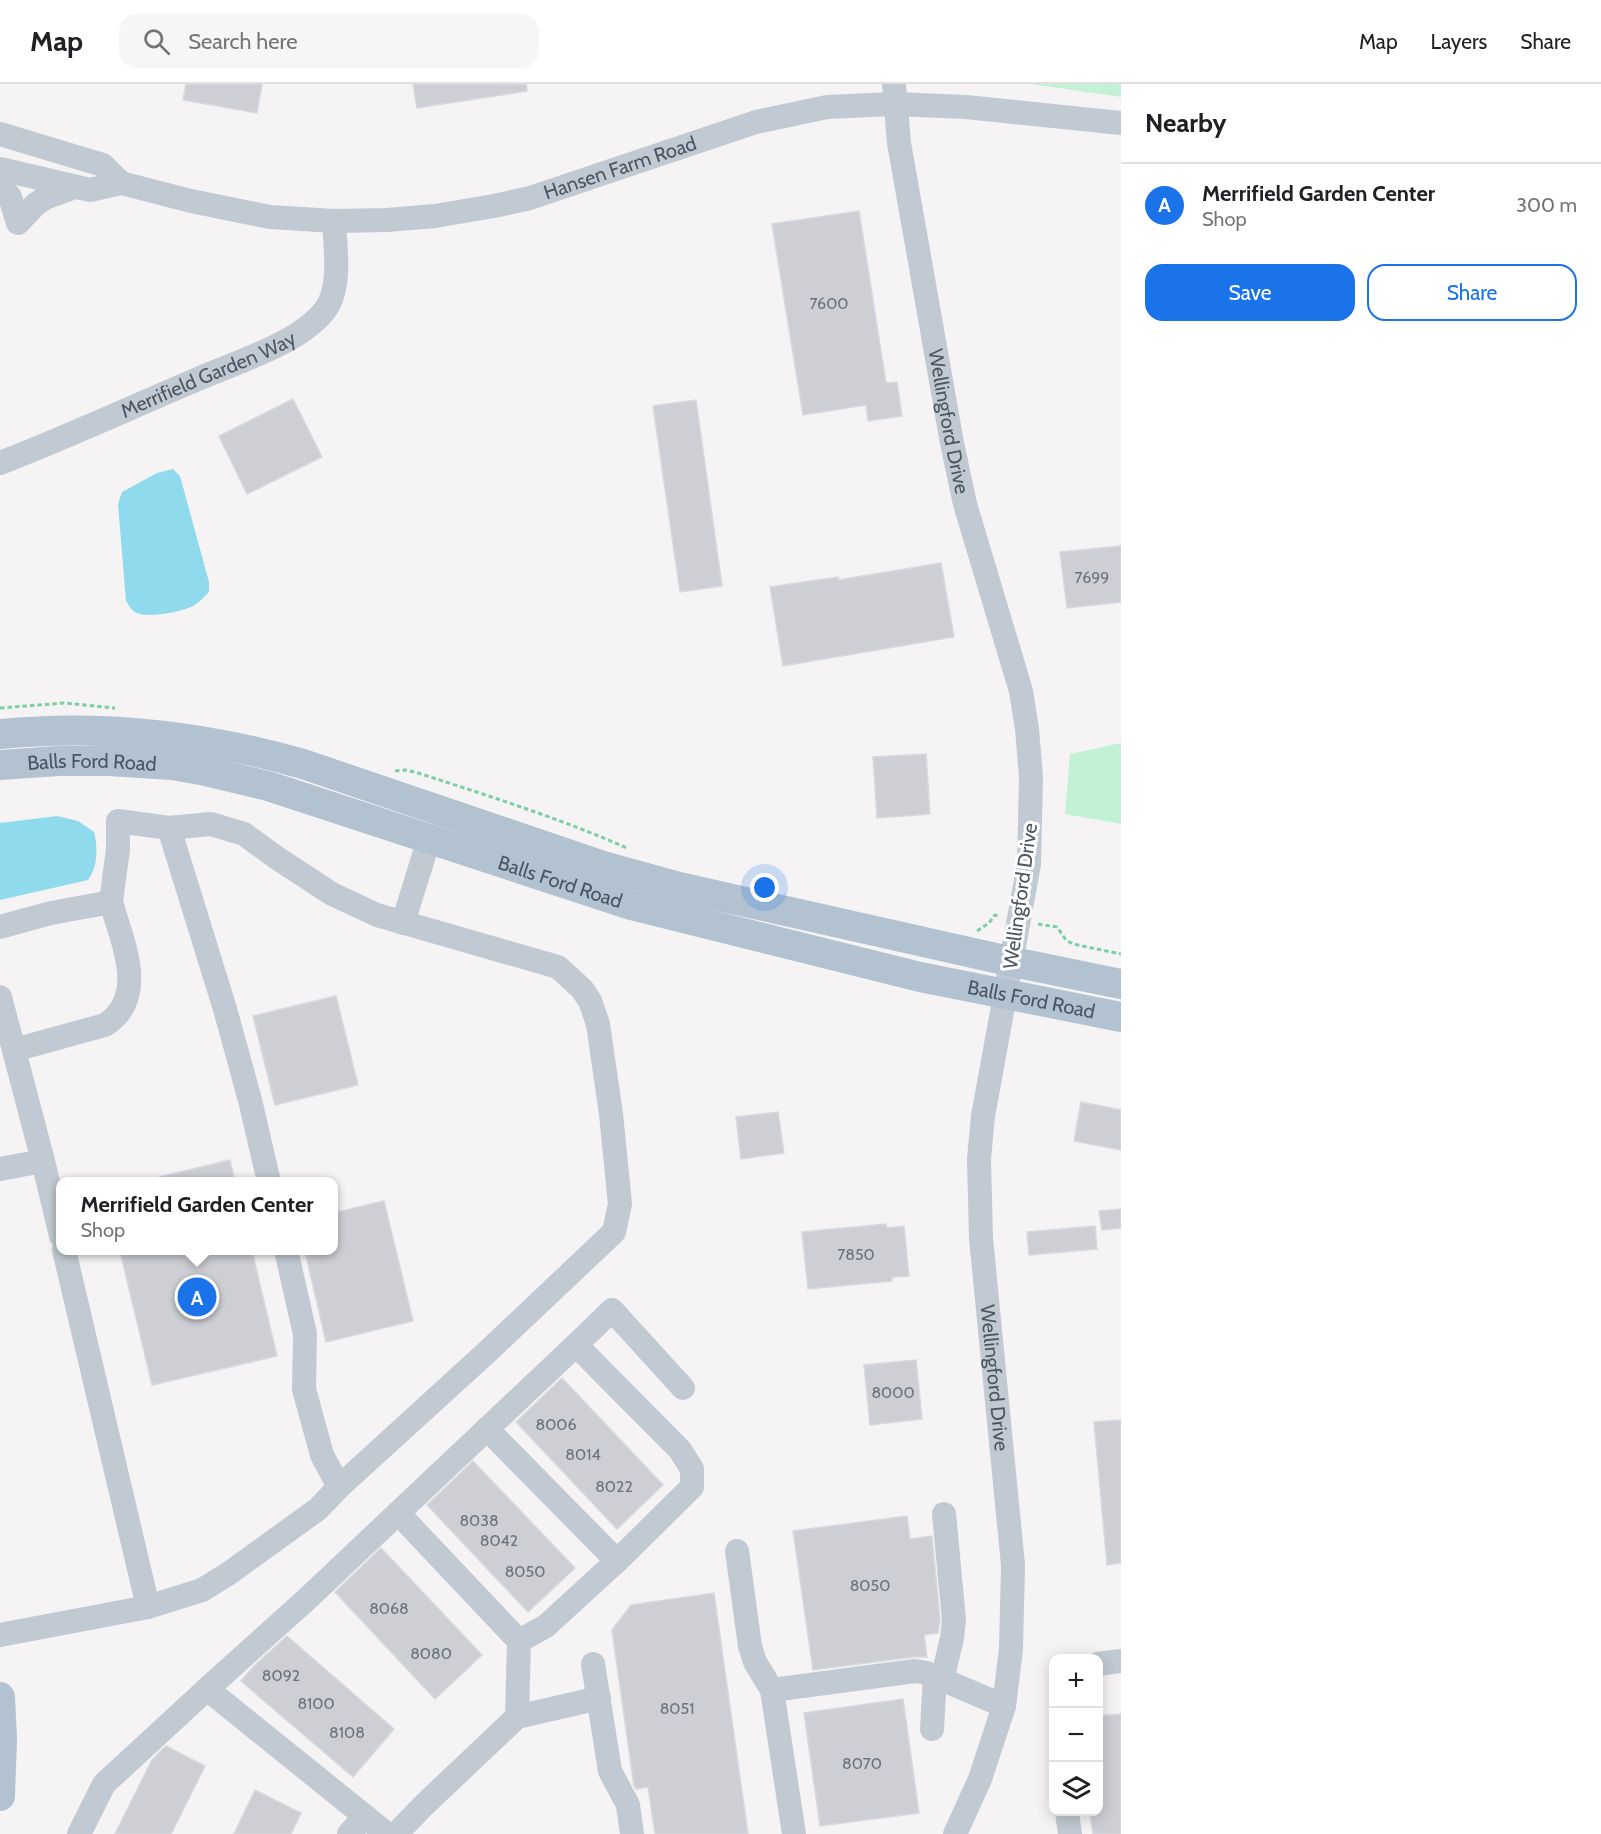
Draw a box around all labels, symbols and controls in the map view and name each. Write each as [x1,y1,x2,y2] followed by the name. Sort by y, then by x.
[119,14,539,68] search box
[30,24,83,58] text: Map
[140,25,173,58] icon: search
[188,28,297,55] text: Search here
[1359,29,1398,54] text: Map
[1431,29,1487,54] text: Layers
[1520,29,1571,54] text: Share
[1145,107,1226,139] text: Nearby
[540,131,699,205] street label: Hansen Farm Road
[1202,180,1435,207] text: Merrifield Garden Center
[1158,193,1171,217] text: A
[1516,193,1577,217] text: 300 m
[1202,207,1247,231] text: Shop
[1145,264,1355,321] button: Save
[1367,264,1577,321] button: Share
[809,294,849,313] house number: 7600
[117,326,300,423] street label: Merrifield Garden Way
[924,347,975,496] street label: Wellingford Drive
[1075,568,1109,587] house number: 7699
[26,749,157,776] street label: Balls Ford Road
[998,821,1042,971] street label: Wellingford Drive
[495,850,625,913] street label: Balls Ford Road
[750,873,779,902] your location
[966,975,1097,1024] street label: Balls Ford Road
[56,1177,338,1255] popup
[80,1191,314,1218] text: Merrifield Garden Center
[80,1218,125,1242] text: Shop
[837,1245,875,1264] house number: 7850
[178,1274,216,1320] pin: A
[976,1303,1014,1452] street label: Wellingford Drive
[871,1383,915,1402] house number: 8000
[535,1415,577,1434] house number: 8006
[565,1445,601,1464] house number: 8014
[595,1477,633,1496] house number: 8022
[459,1511,499,1530] house number: 8038
[480,1531,518,1550] house number: 8042
[505,1562,545,1581] house number: 8050
[850,1576,890,1595] house number: 8050
[369,1599,409,1618] house number: 8068
[410,1644,452,1663] house number: 8080
[1049,1654,1103,1816] map controls
[1049,1654,1103,1708] button: +
[262,1666,300,1685] house number: 8092
[297,1694,335,1713] house number: 8100
[660,1699,694,1718] house number: 8051
[1049,1708,1103,1762] button: −
[329,1723,365,1742] house number: 8108
[842,1754,882,1773] house number: 8070
[1049,1762,1103,1816] button: layers

